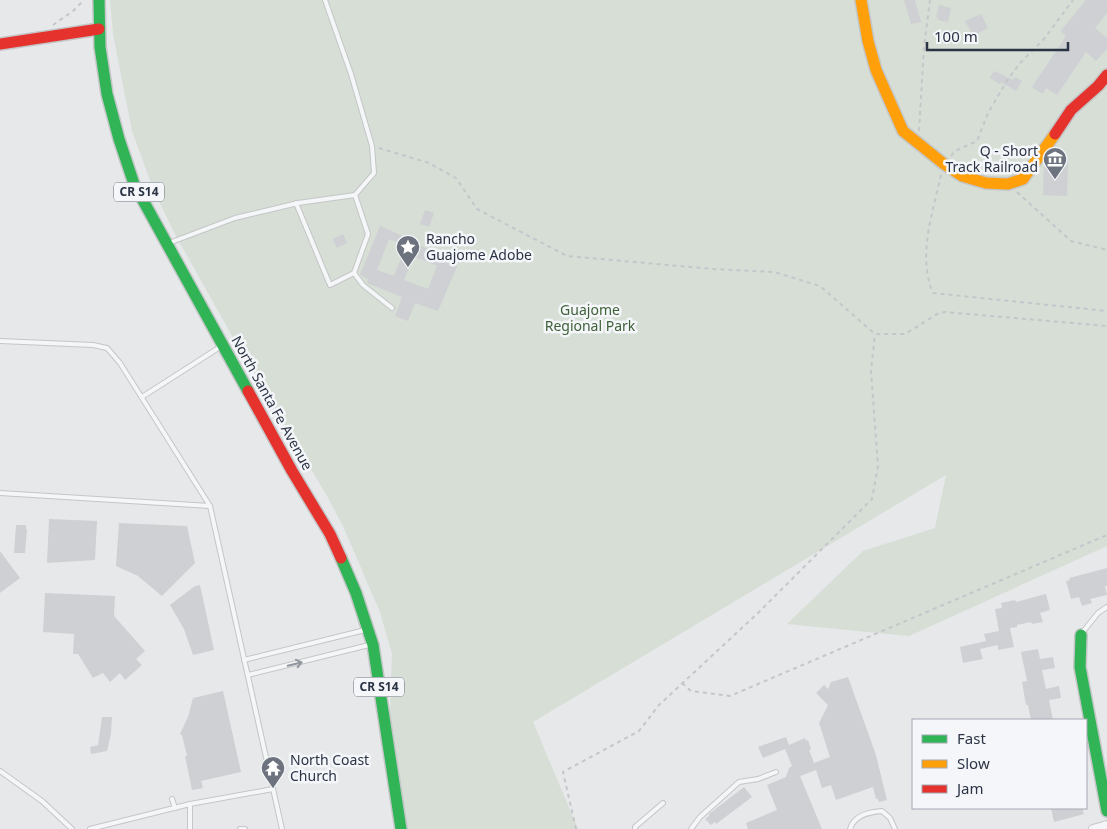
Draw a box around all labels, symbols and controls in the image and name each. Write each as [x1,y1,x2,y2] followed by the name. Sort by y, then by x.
[927,20,1068,52] scale bar
[934,26,978,46] text: 100 m
[946,141,1038,176] place label: Q - Short Track Railroad
[1042,146,1068,180] museum icon: Q - Short Track Railroad
[114,182,164,202] road number: CR S14
[426,229,532,264] place label: Rancho Guajome Adobe
[395,234,421,268] place icon: Rancho Guajome Adobe
[545,300,636,335] park label: Guajome Regional Park
[228,332,317,473] street label: North Santa Fe Avenue
[287,659,303,668] one-way arrow
[354,678,404,696] road number: CR S14
[912,719,1087,809] legend
[957,728,986,748] text: Fast
[290,750,369,785] place label: North Coast Church
[957,753,990,773] text: Slow
[260,755,286,789] temple icon: North Coast Church
[955,778,984,798] text: Jam

